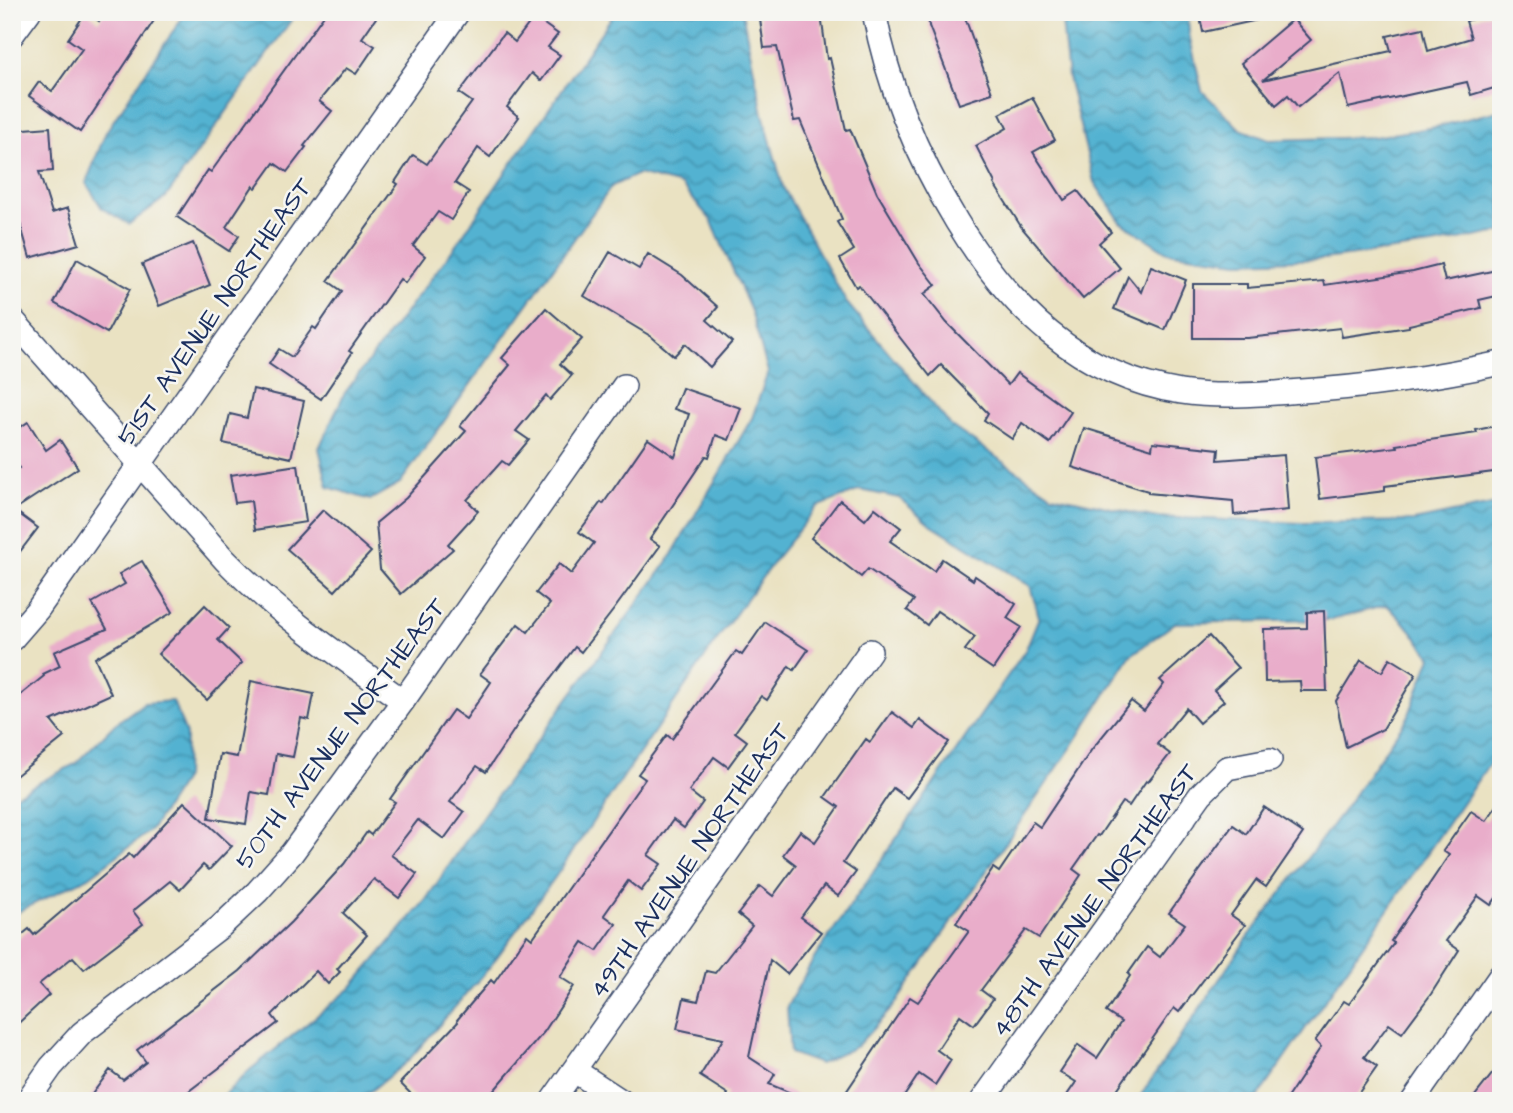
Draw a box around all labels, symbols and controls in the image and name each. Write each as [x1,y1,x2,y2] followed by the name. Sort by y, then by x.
[109,170,322,453] street label: 51ST AVENUE NORTHEAST
[227,590,455,877] street label: 50TH AVENUE NORTHEAST
[581,715,799,1006] street label: 49TH AVENUE NORTHEAST
[983,755,1207,1045] street label: 48TH AVENUE NORTHEAST

